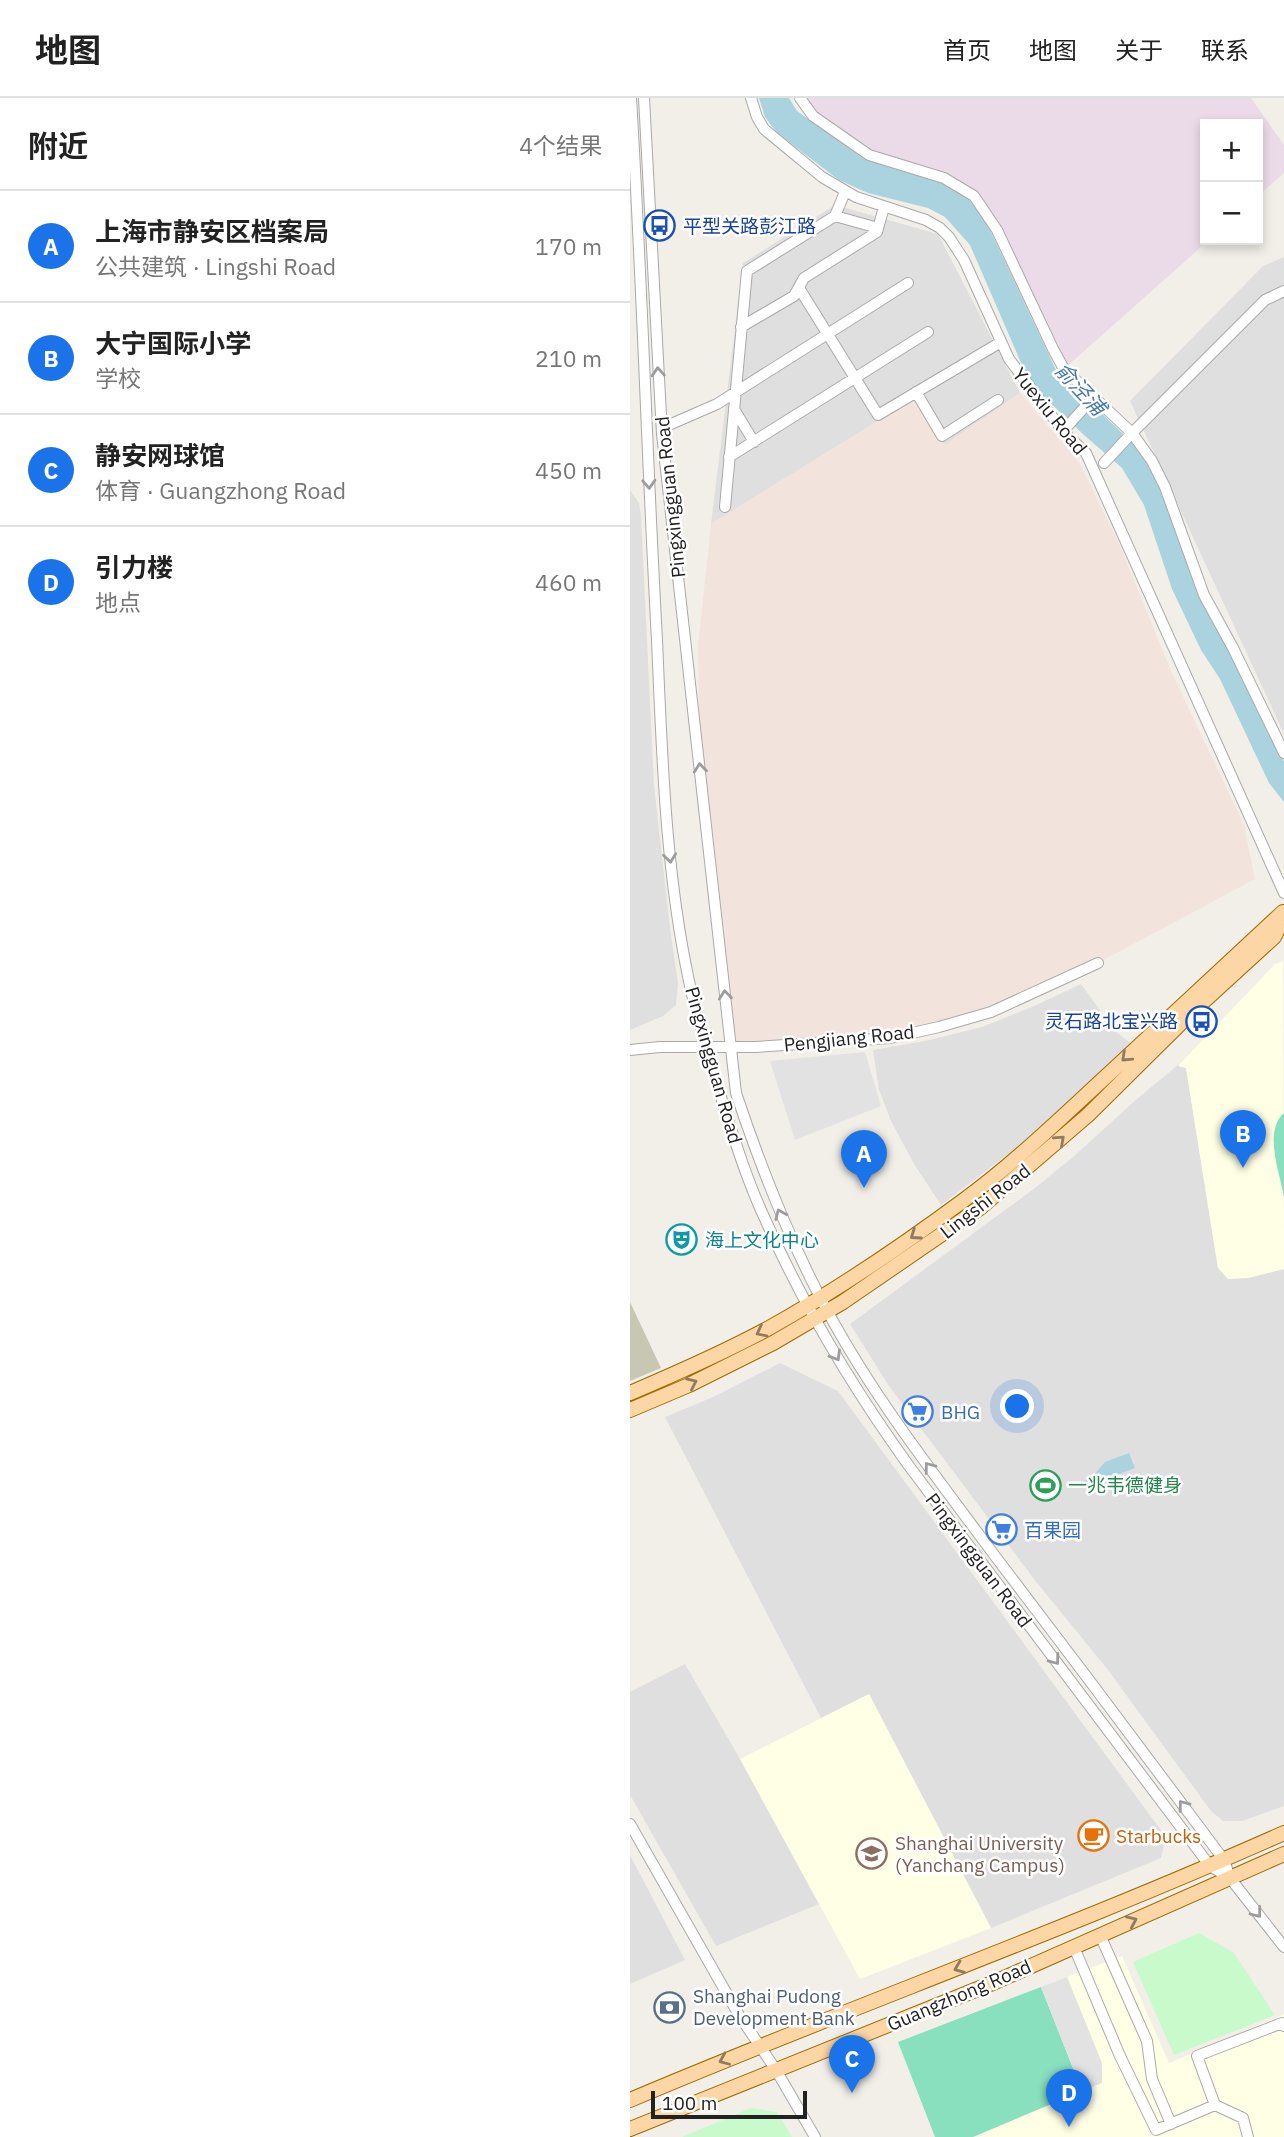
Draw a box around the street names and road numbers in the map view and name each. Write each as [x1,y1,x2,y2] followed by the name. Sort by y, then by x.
[1008,363,1092,459] street label: Yuexiu Road
[650,415,690,579] street label: Pingxingguan Road
[680,984,748,1146] street label: Pingxingguan Road
[782,1019,916,1057] street label: Pengjiang Road
[935,1158,1035,1244] street label: Lingshi Road
[921,1488,1037,1632] street label: Pingxingguan Road
[883,1954,1035,2036] street label: Guangzhong Road

